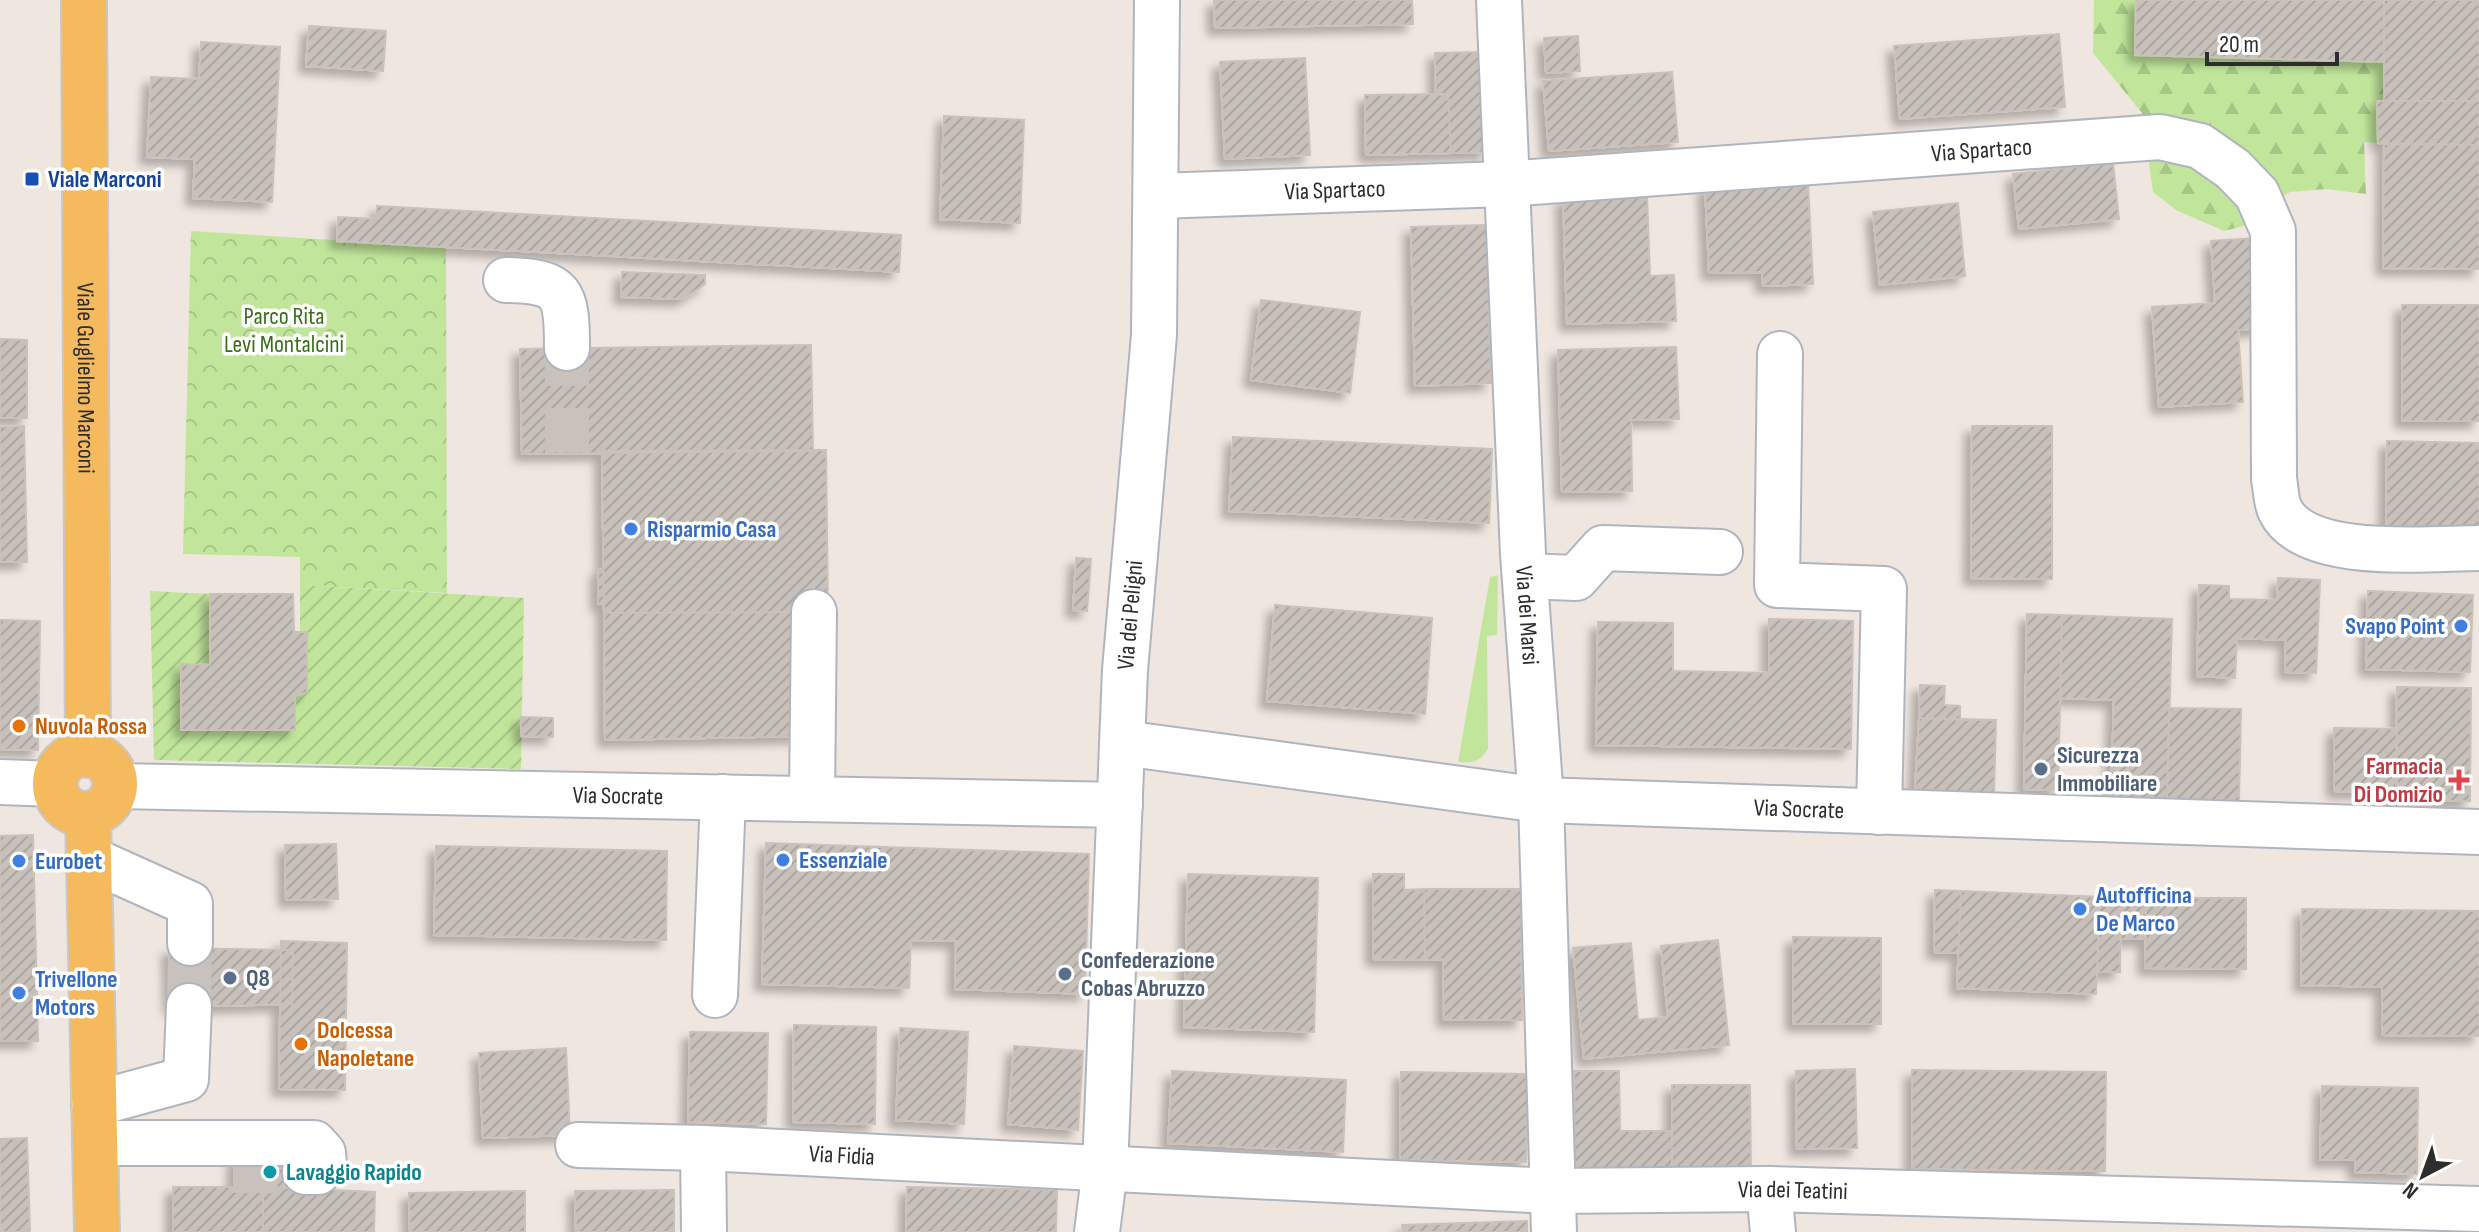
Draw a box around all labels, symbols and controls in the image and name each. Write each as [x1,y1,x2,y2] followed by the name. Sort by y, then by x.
[2207,16,2337,66] scale bar
[2219,30,2259,59] text: 20 m
[1930,132,2033,168] street label: Via Spartaco
[48,165,162,194] place label: Viale Marconi
[23,170,41,188] marker: Viale Marconi
[1284,174,1386,206] street label: Via Spartaco
[71,282,101,474] street label: Viale Guglielmo Marconi
[224,302,344,359] park label: Parco Rita Levi Montalcini
[647,515,776,544] place label: Risparmio Casa
[622,520,640,538] marker: Risparmio Casa
[1111,559,1149,671] street label: Via dei Peligni
[1509,565,1546,666] street label: Via dei Marsi
[2345,612,2445,641] place label: Svapo Point
[2452,617,2470,635] marker: Svapo Point
[35,712,147,741] place label: Nuvola Rossa
[10,717,28,735] marker: Nuvola Rossa
[2057,741,2157,798] place label: Sicurezza Immobiliare
[2354,752,2443,809] place label: Farmacia Di Domizio
[2032,760,2050,778] marker: Sicurezza Immobiliare
[2450,771,2468,789] marker: Farmacia Di Domizio
[572,780,663,811] street label: Via Socrate
[1753,793,1845,825] street label: Via Socrate
[799,846,888,875] place label: Essenziale
[35,847,102,876] place label: Eurobet
[774,851,792,869] marker: Essenziale
[10,852,28,870] marker: Eurobet
[2095,881,2192,938] place label: Autofficina De Marco
[2071,900,2089,918] marker: Autofficina De Marco
[1081,946,1215,1003] place label: Confederazione Cobas Abruzzo
[246,964,270,993] place label: Q8
[35,965,118,1022] place label: Trivellone Motors
[1056,965,1074,983] marker: Confederazione Cobas Abruzzo
[221,969,239,987] marker: Q8
[10,984,28,1002] marker: Trivellone Motors
[317,1016,414,1073] place label: Dolcessa Napoletane
[292,1035,310,1053] marker: Dolcessa Napoletane
[2383,1136,2463,1216] north arrow
[808,1139,875,1171] street label: Via Fidia
[286,1158,422,1187] place label: Lavaggio Rapido
[261,1163,279,1181] marker: Lavaggio Rapido
[1738,1174,1848,1206] street label: Via dei Teatini
[2398,1176,2424,1204] text: N

